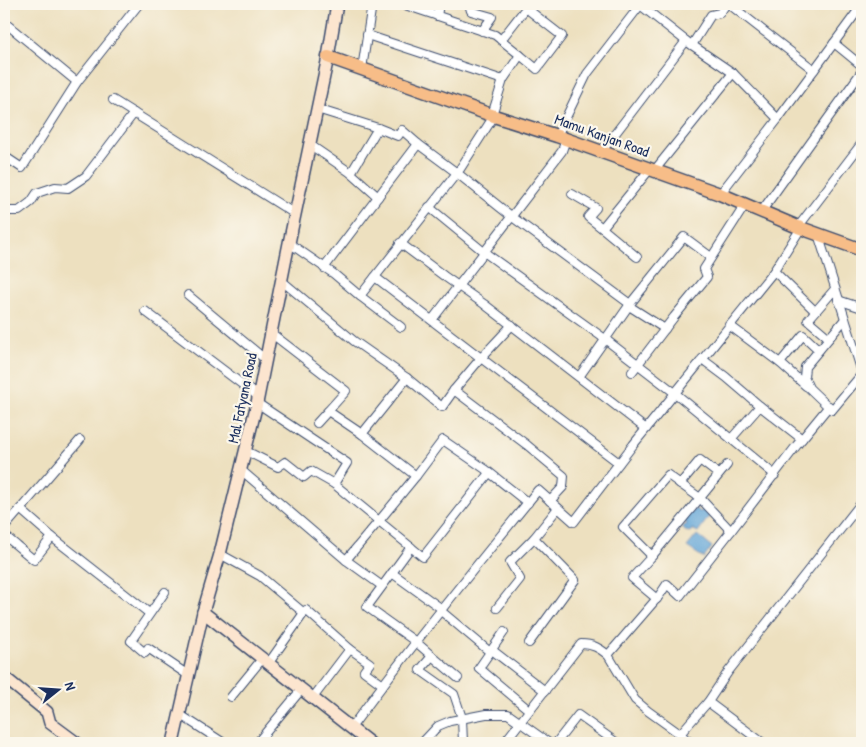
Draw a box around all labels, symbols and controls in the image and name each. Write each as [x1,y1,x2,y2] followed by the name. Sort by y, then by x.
[552,108,652,162] street label: Mamu Kanjan Road
[222,351,262,445] street label: Mal Fatyana Road
[32,664,82,714] north arrow
[61,680,81,693] text: N

